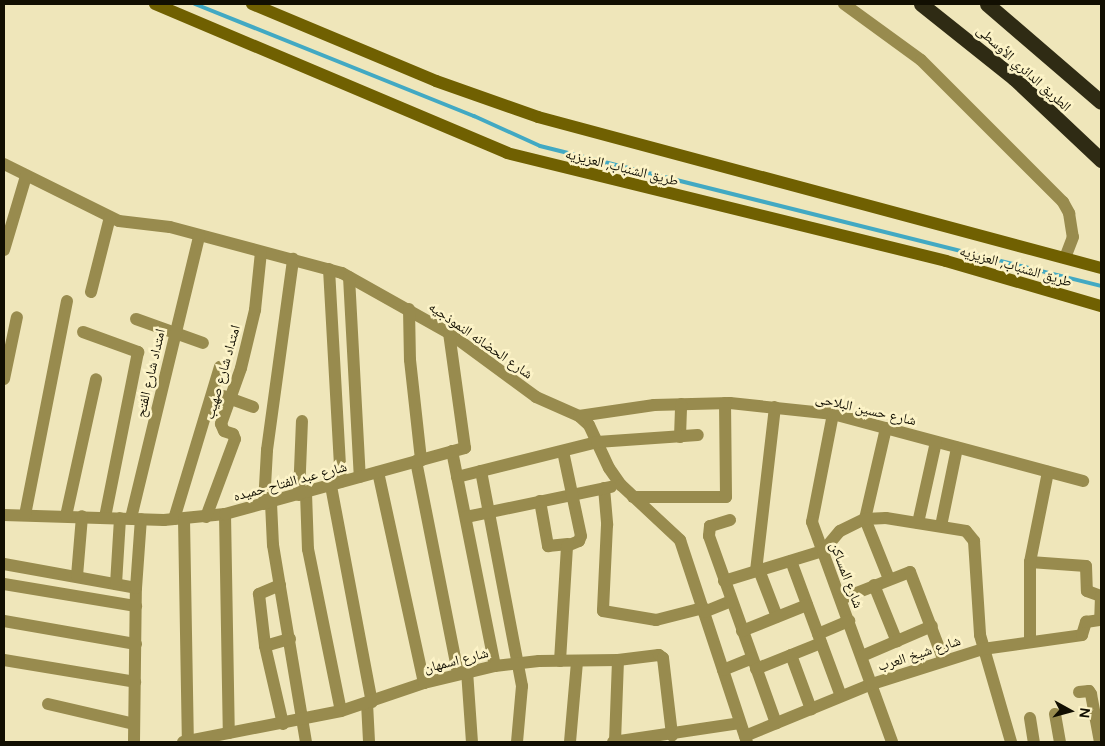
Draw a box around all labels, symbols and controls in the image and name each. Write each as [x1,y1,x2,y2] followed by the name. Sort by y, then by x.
[973,21,1075,115] street label: الطريق الدائري الأوسطى
[564,145,680,189] street label: طريق الشنباب, العزيزيه
[958,242,1074,290] street label: طريق الشنباب, العزيزيه
[426,298,536,382] street label: شارع الحضانه النموذجيه
[201,323,243,421] street label: امتداد شارع صهيب
[132,327,168,419] street label: امتداد شارع الفتح
[814,389,918,429] street label: شارع حسين البلاحى
[231,458,349,504] street label: شارع عبد الفتاح حميده
[827,540,867,610] street label: شارع المساكن
[875,632,963,674] street label: شارع شيخ العرب
[422,644,490,676] street label: شارع اسمهان
[1045,686,1095,736] north arrow
[1075,707,1094,719] text: N

